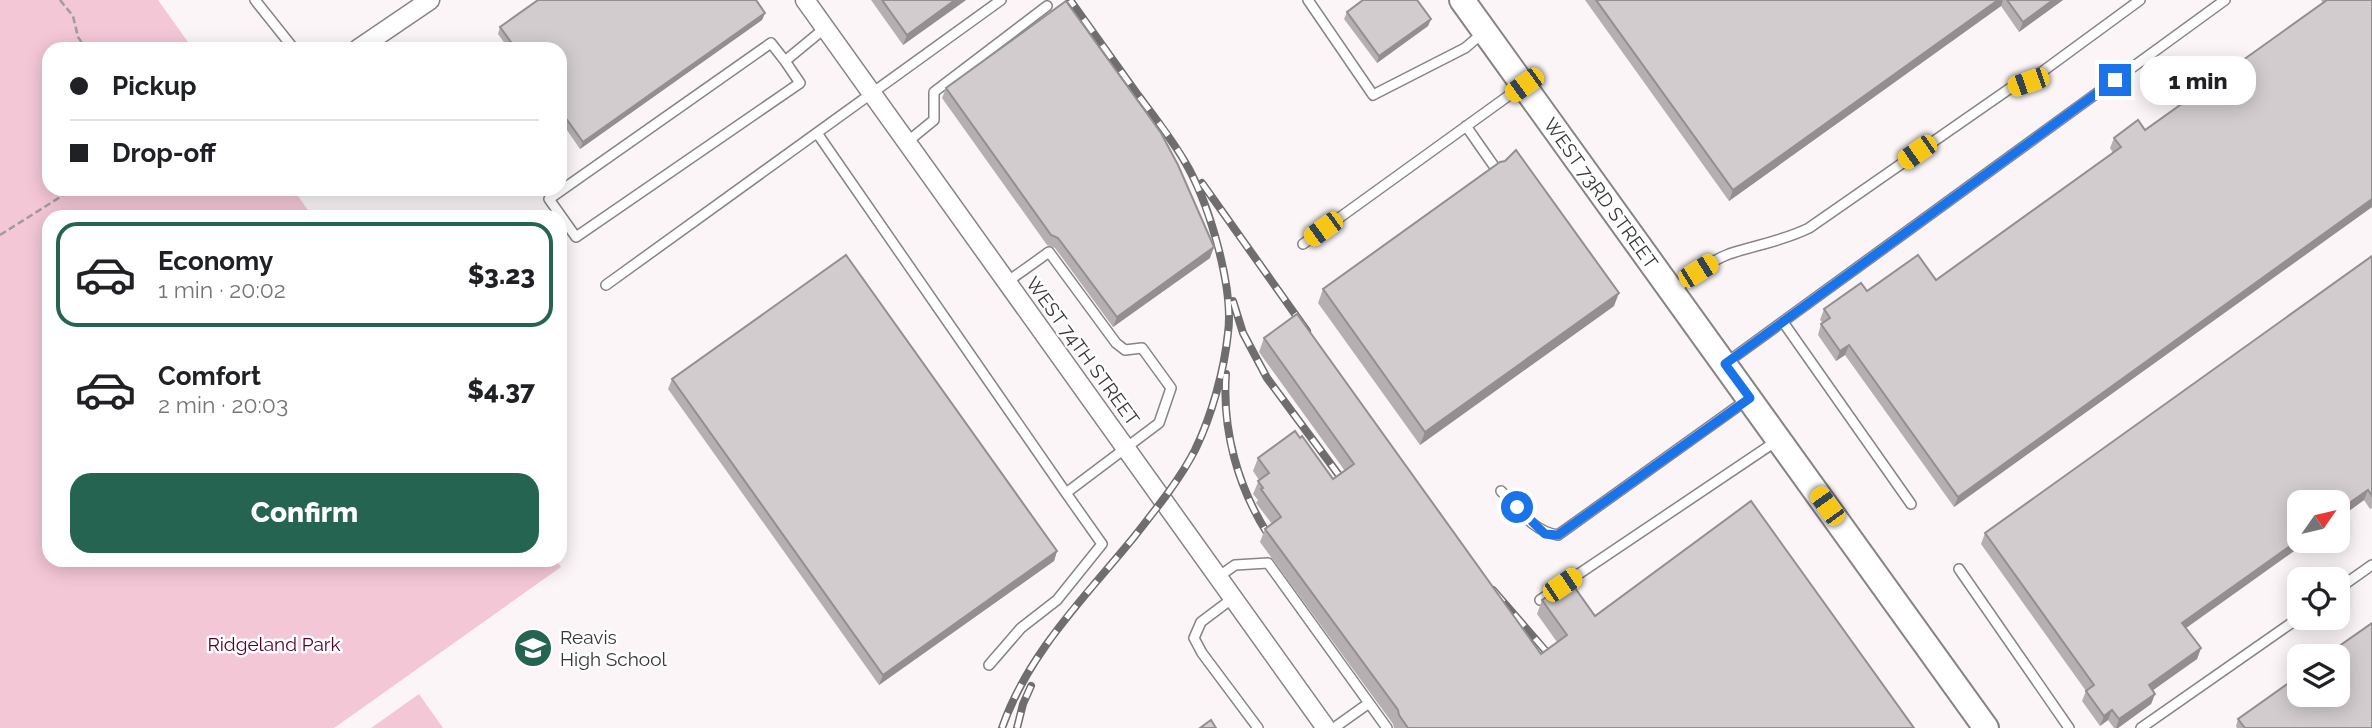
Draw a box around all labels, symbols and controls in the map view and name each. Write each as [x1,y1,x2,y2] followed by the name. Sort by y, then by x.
[2140,56,2255,104] callout: 1 min
[1501,64,1548,106] car
[2099,64,2131,96] route end
[2005,65,2052,99] car
[2168,67,2228,94] text: 1 min
[112,71,197,101] text: Pickup
[1539,114,1663,273] street label: WEST 73RD STREET
[1894,131,1941,173] car
[112,138,216,168] text: Drop-off
[1300,208,1347,250] car
[74,243,137,306] icon: car
[158,246,273,276] text: Economy
[1675,251,1722,291] car
[468,260,535,290] text: $3.23
[1022,273,1144,430] street label: WEST 74TH STREET
[158,276,286,303] text: 1 min · 20:02
[74,358,137,421] icon: car
[158,361,261,391] text: Comfort
[467,375,535,405] text: $4.37
[158,391,288,418] text: 2 min · 20:03
[70,473,539,553] button: Confirm
[1807,483,1848,529] car
[2287,490,2350,553] north arrow
[2287,490,2350,707] map controls
[1501,491,1533,523] route start
[1539,565,1586,605] car
[2287,567,2350,630] button: locate
[560,626,667,670] place label: Reavis High School
[512,627,554,669] school or university icon: Reavis High School
[207,633,341,655] park label: Ridgeland Park
[2287,644,2350,707] button: layers

